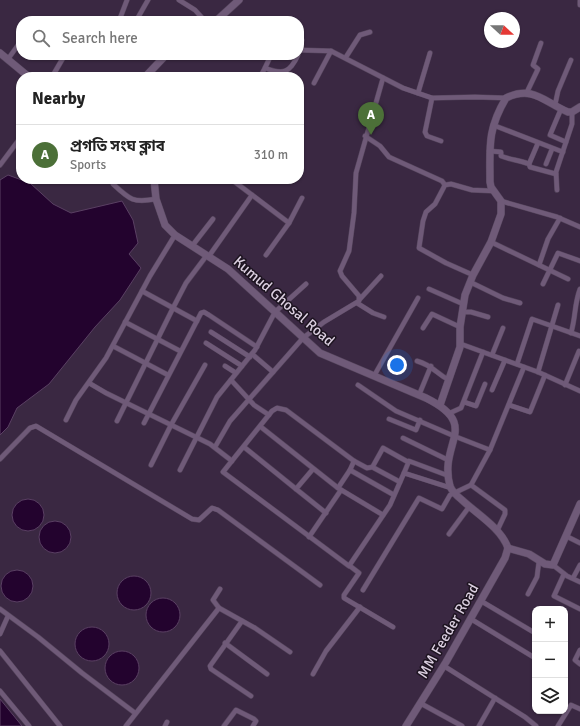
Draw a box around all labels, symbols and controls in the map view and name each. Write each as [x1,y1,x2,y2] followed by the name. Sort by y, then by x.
[484,12,520,48] north arrow
[16,16,304,60] search box
[30,27,52,49] icon: search
[62,29,138,47] text: Search here
[32,88,85,109] text: Nearby
[358,102,384,135] pin: A
[70,137,165,155] text: প্রগতি সংঘ ক্লাব
[41,147,49,163] text: A
[254,147,288,163] text: 310 m
[70,157,106,173] text: Sports
[230,252,338,350] street label: Kumud Ghosal Road
[387,355,407,375] your location
[414,580,482,682] street label: MM Feeder Road
[532,606,568,714] map controls
[532,606,568,642] button: +
[532,642,568,678] button: −
[532,678,568,714] button: layers

